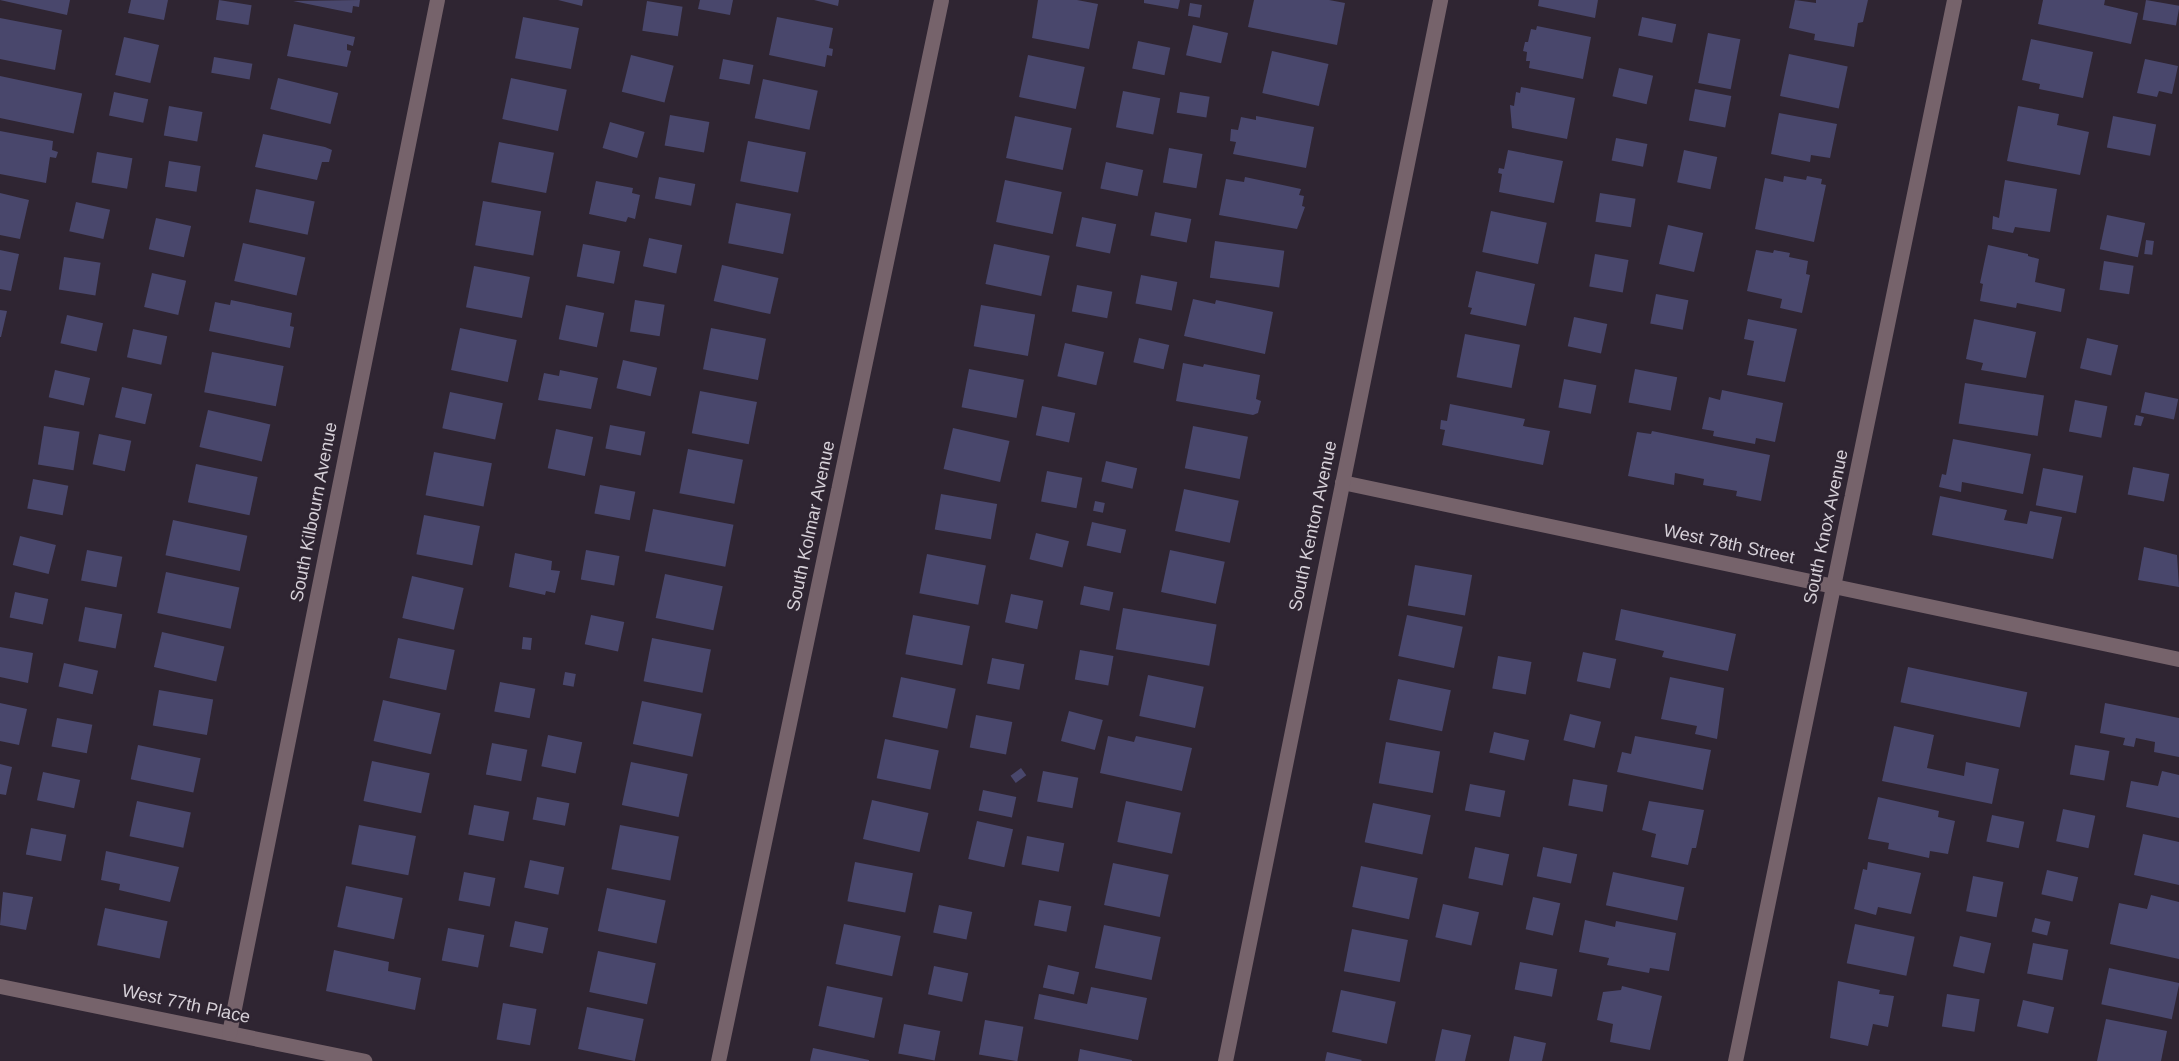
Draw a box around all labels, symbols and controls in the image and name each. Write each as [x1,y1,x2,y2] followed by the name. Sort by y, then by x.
[286,420,342,604] street label: South Kilbourn Avenue
[782,438,840,614] street label: South Kolmar Avenue
[1284,438,1342,614] street label: South Kenton Avenue
[1799,447,1853,607] street label: South Knox Avenue
[1661,520,1797,568] street label: West 78th Street
[120,980,252,1028] street label: West 77th Place

